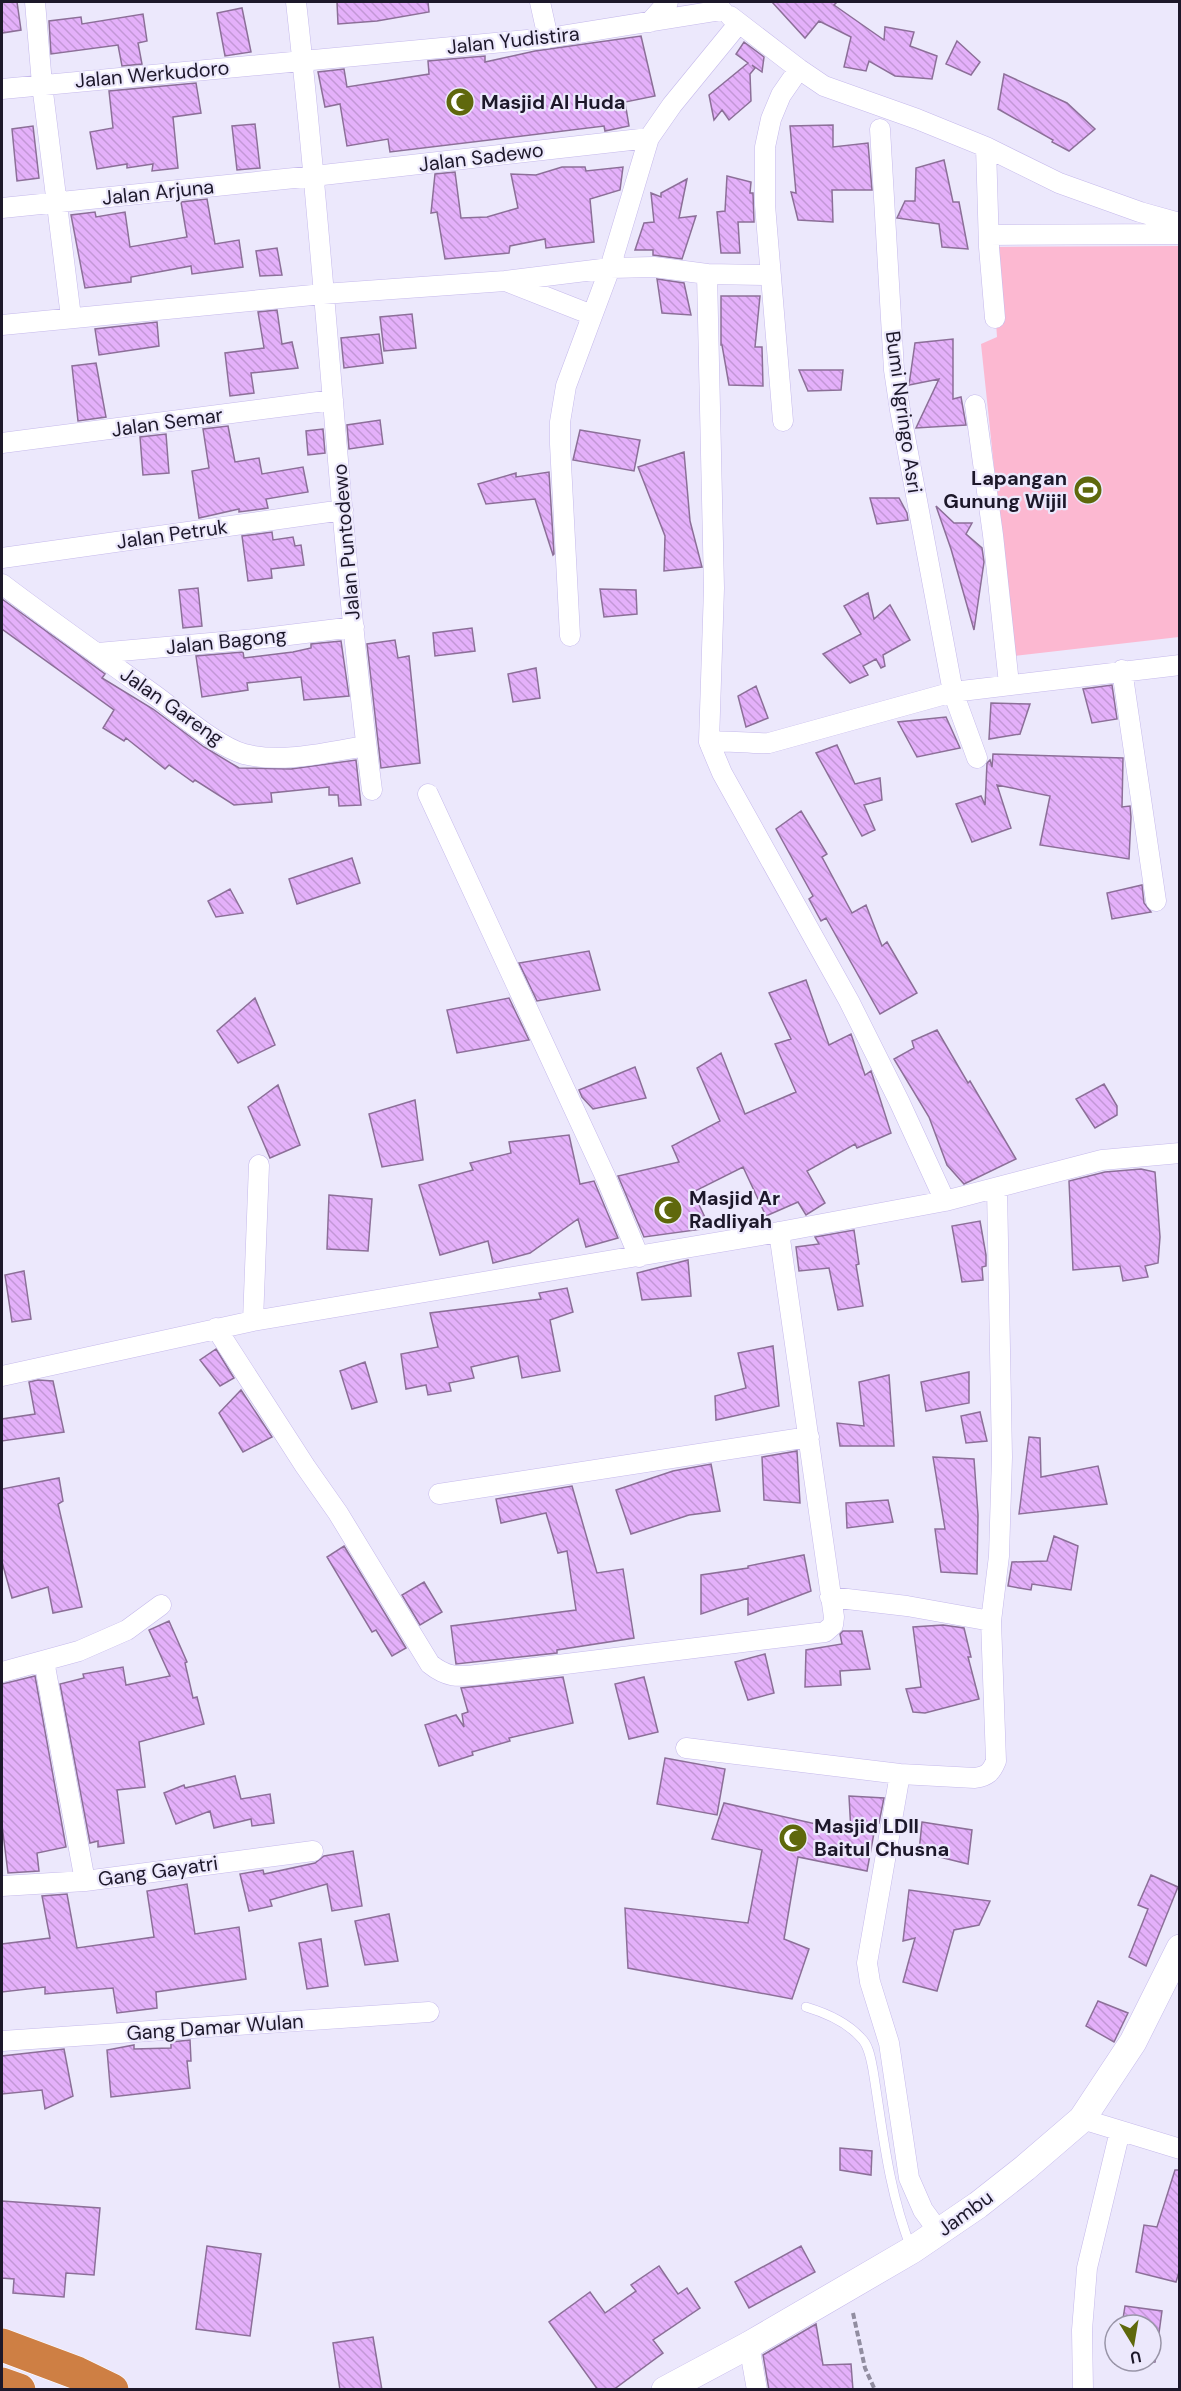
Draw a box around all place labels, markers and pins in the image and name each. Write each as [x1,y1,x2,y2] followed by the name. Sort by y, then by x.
[444,86,476,118] mosque icon: Masjid Al Huda
[481,89,625,115] place label: Masjid Al Huda
[943,465,1067,514] place label: Lapangan Gunung Wijil
[1072,474,1104,506] sports icon: Lapangan Gunung Wijil
[689,1185,780,1234] place label: Masjid Ar Radliyah
[652,1194,684,1226] mosque icon: Masjid Ar Radliyah
[814,1813,949,1862] place label: Masjid LDII Baitul Chusna
[777,1822,809,1854] mosque icon: Masjid LDII Baitul Chusna

